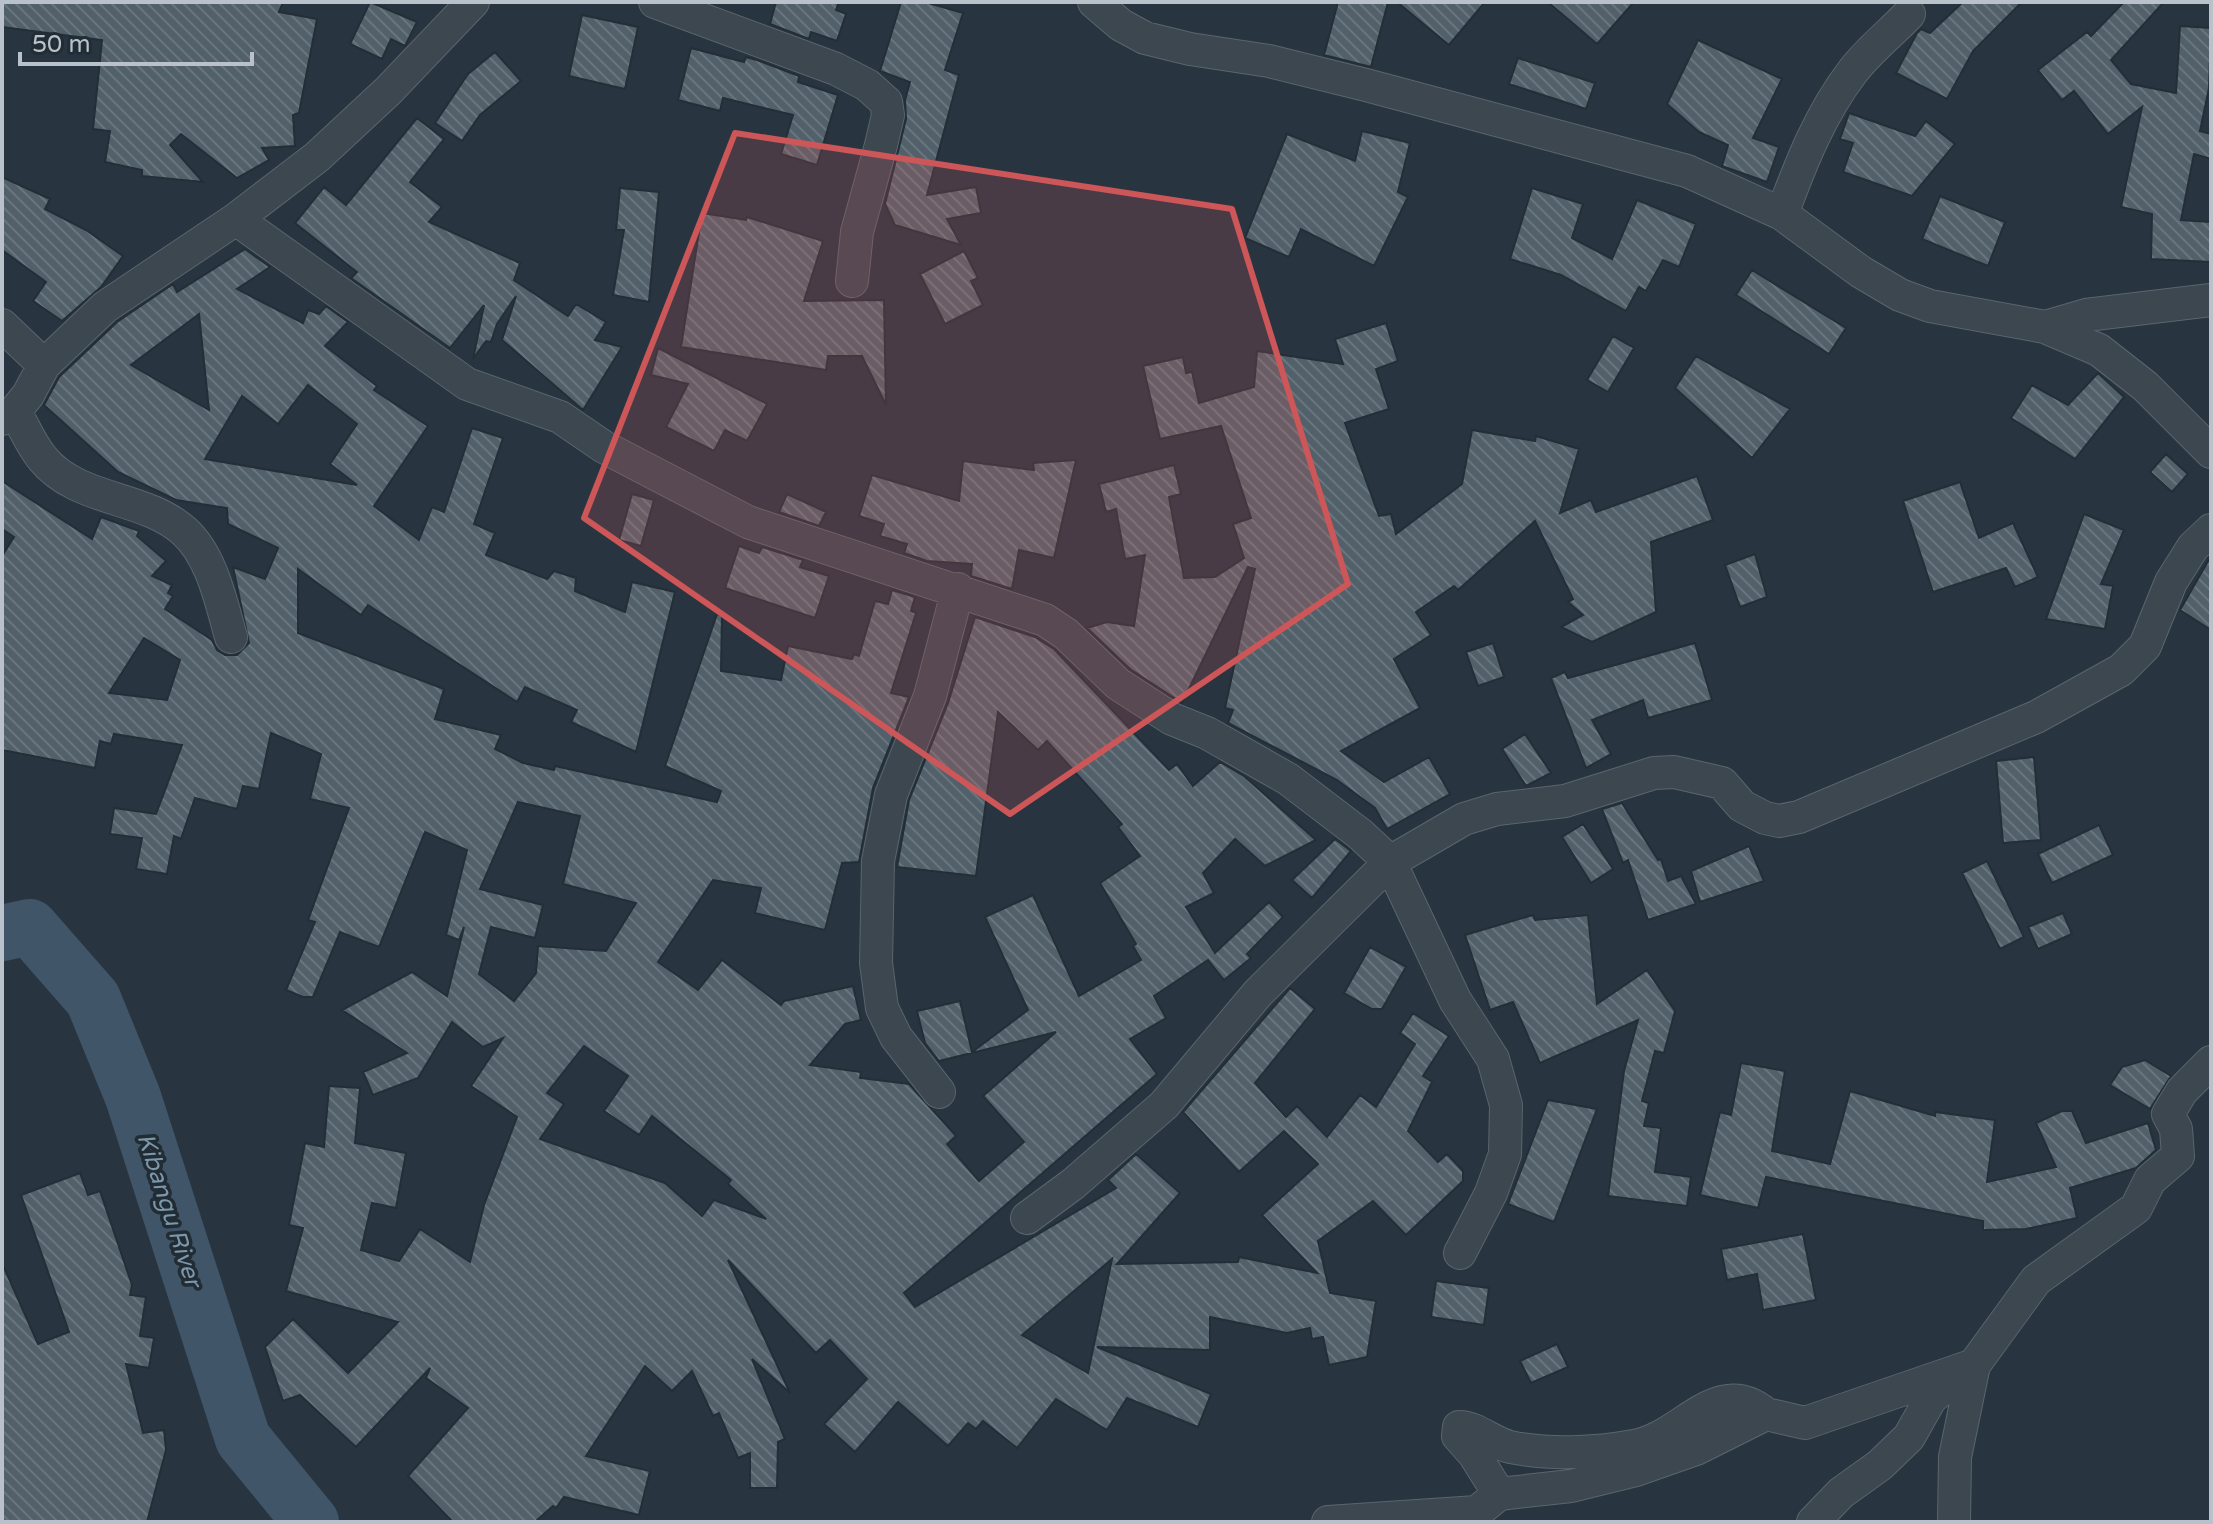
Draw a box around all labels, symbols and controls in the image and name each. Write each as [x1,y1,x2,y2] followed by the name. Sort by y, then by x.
[20,16,252,66] scale bar
[32,30,90,59] text: 50 m
[131,1130,208,1293] water label: Kibangu River

